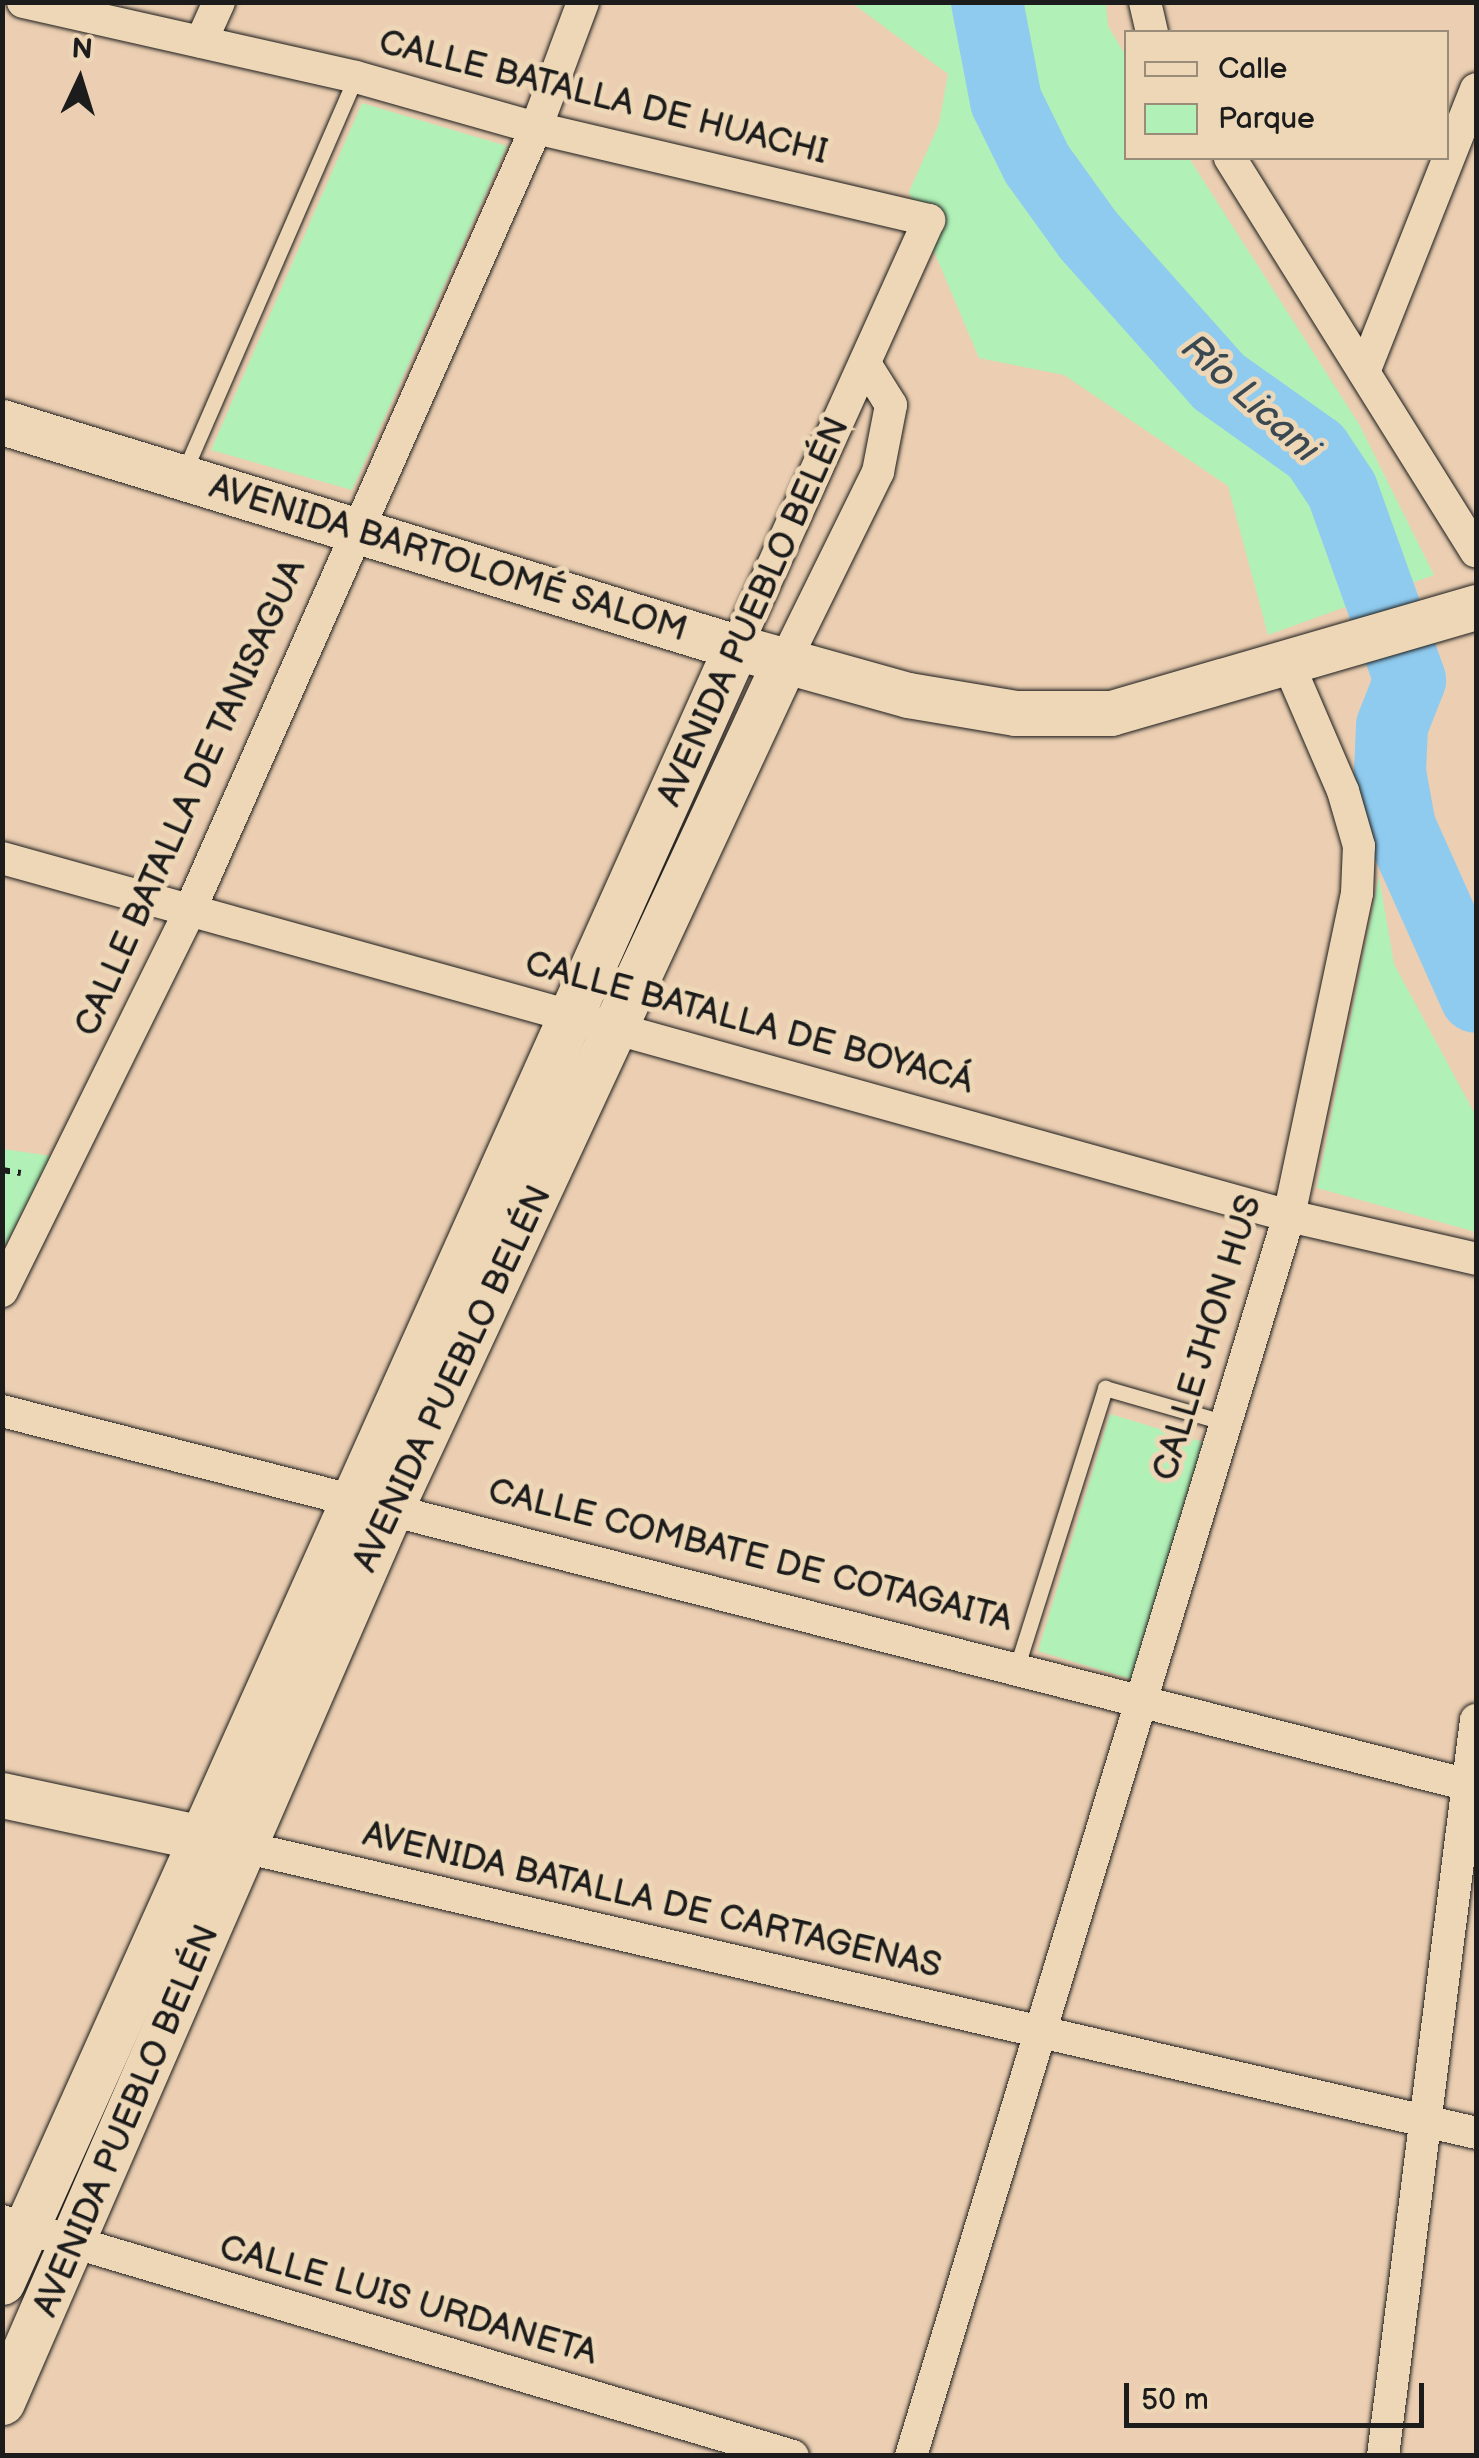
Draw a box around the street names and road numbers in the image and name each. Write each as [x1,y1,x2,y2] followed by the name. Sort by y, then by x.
[374,22,832,174] street label: CALLE BATALLA DE HUACHI
[649,411,859,813] street label: AVENIDA PUEBLO BELÉN
[204,466,692,652] street label: AVENIDA BARTOLOMÉ SALOM
[66,553,316,1043] street label: CALLE BATALLA DE TANISAGUA
[520,943,978,1103] street label: CALLE BATALLA DE BOYACÁ
[345,1179,561,1579] street label: AVENIDA PUEBLO BELÉN
[1144,1189,1272,1487] street label: CALLE JHON HUS
[484,1470,1016,1642] street label: CALLE COMBATE DE COTAGAITA
[359,1814,945,1988] street label: AVENIDA BATALLA DE CARTAGENAS
[25,1919,229,2323] street label: AVENIDA PUEBLO BELÉN
[214,2227,602,2375] street label: CALLE LUIS URDANETA

